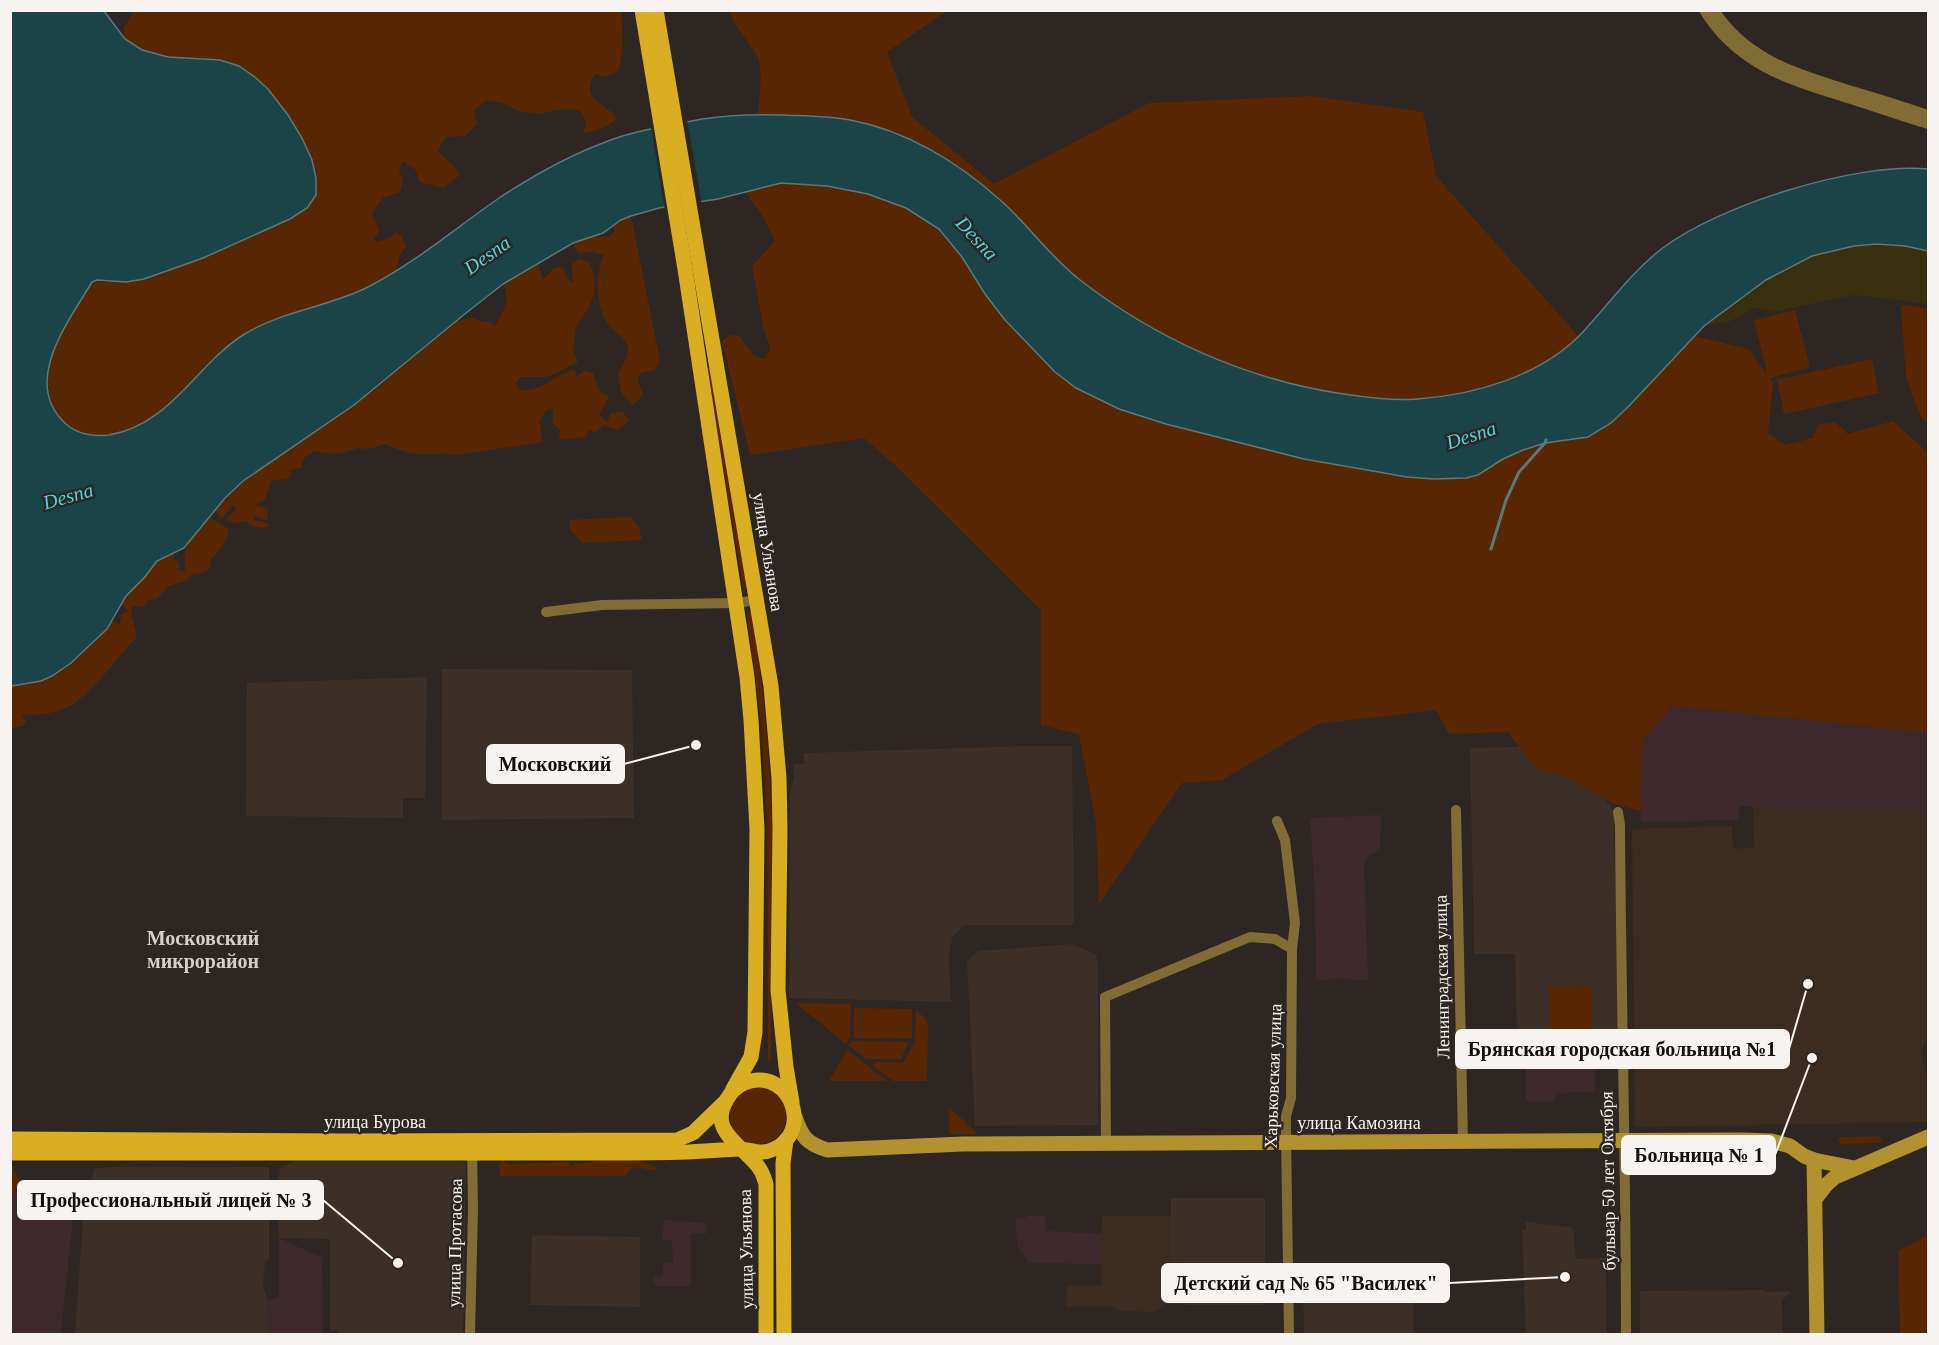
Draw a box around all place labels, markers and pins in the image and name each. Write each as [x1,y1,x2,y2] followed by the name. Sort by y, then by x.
[487,745,624,783] callout: Московский
[1456,1030,1789,1068] callout: Брянская городская больница №1
[1622,1136,1775,1174] callout: Больница № 1
[18,1181,323,1219] callout: Профессиональный лицей № 3
[1162,1264,1449,1302] callout: Детский сад № 65 "Василек"

